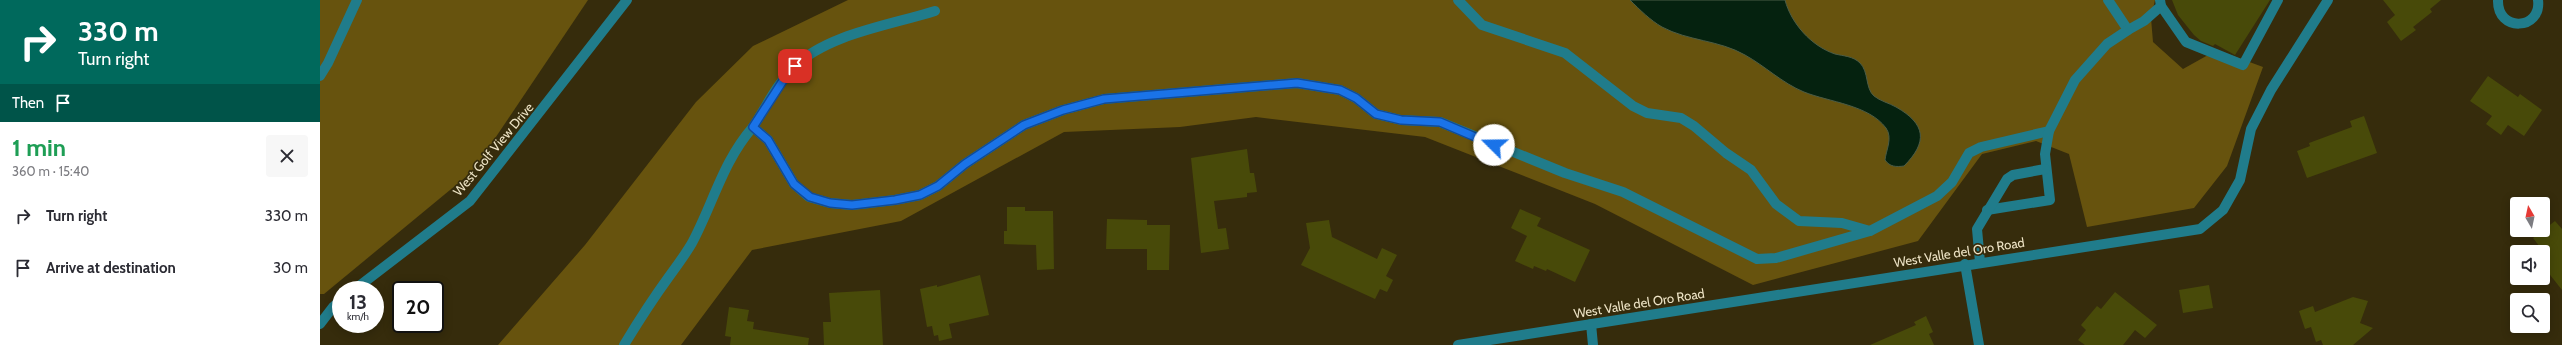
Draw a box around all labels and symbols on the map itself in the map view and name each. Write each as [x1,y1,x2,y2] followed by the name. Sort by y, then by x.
[778,49,812,83] pin
[449,99,537,199] street label: West Golf View Drive
[1473,124,1515,166] position arrow
[2510,197,2550,237] north arrow
[1892,234,2026,270] street label: West Valle del Oro Road
[392,281,444,333] speed limit sign: 20
[1572,285,1706,321] street label: West Valle del Oro Road

